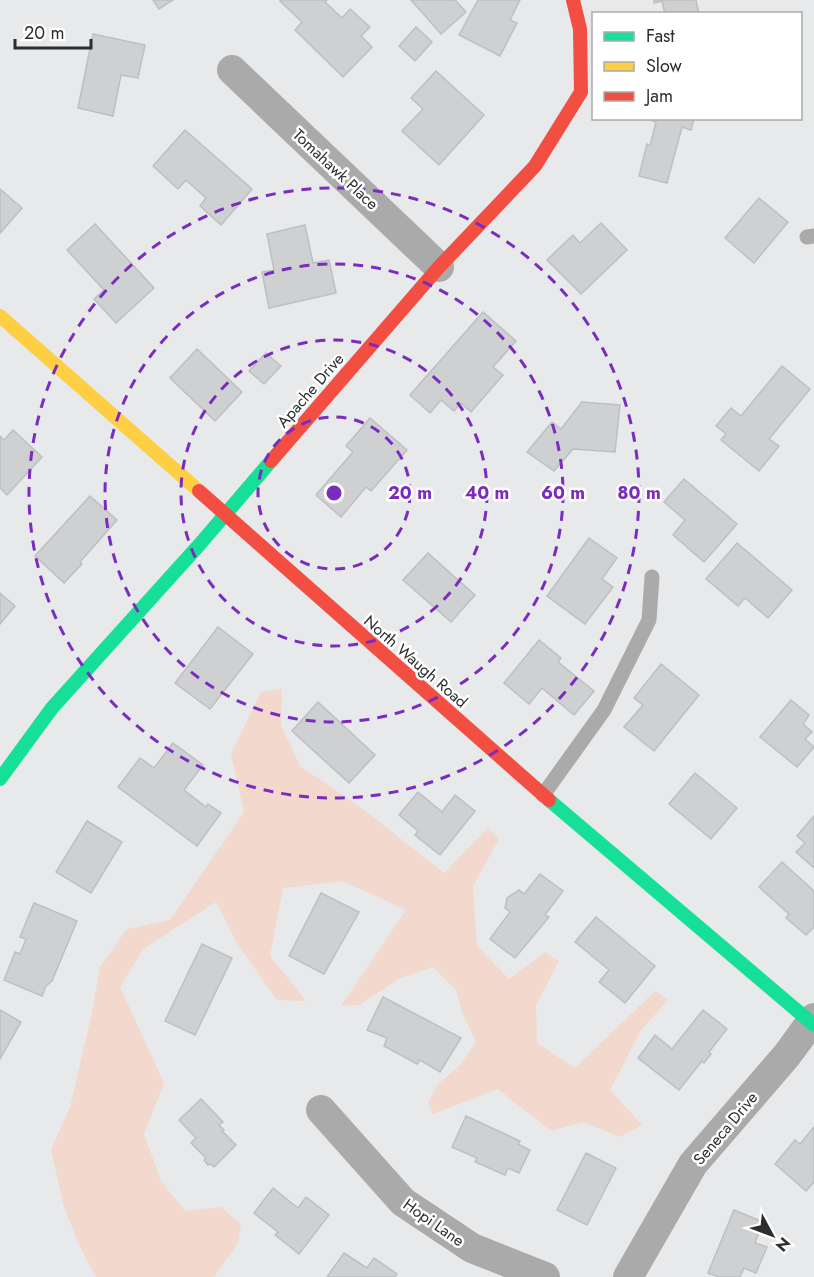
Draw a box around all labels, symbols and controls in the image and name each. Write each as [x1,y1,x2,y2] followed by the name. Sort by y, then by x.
[15,12,92,50] scale bar
[592,12,802,120] legend
[24,20,64,46] text: 20 m
[646,23,675,49] text: Fast
[646,53,683,79] text: Slow
[644,83,673,109] text: Jam
[288,124,384,215] street label: Tomahawk Place
[272,348,349,433] street label: Apache Drive
[388,480,432,506] text: 20 m
[465,480,509,506] text: 40 m
[541,480,585,506] text: 60 m
[617,480,661,506] text: 80 m
[324,483,344,503] centre of rings
[359,610,473,713] street label: North Waugh Road
[688,1087,763,1170] street label: Seneca Drive
[399,1193,469,1252] street label: Hopi Lane
[742,1205,802,1265] north arrow
[770,1232,796,1257] text: N

